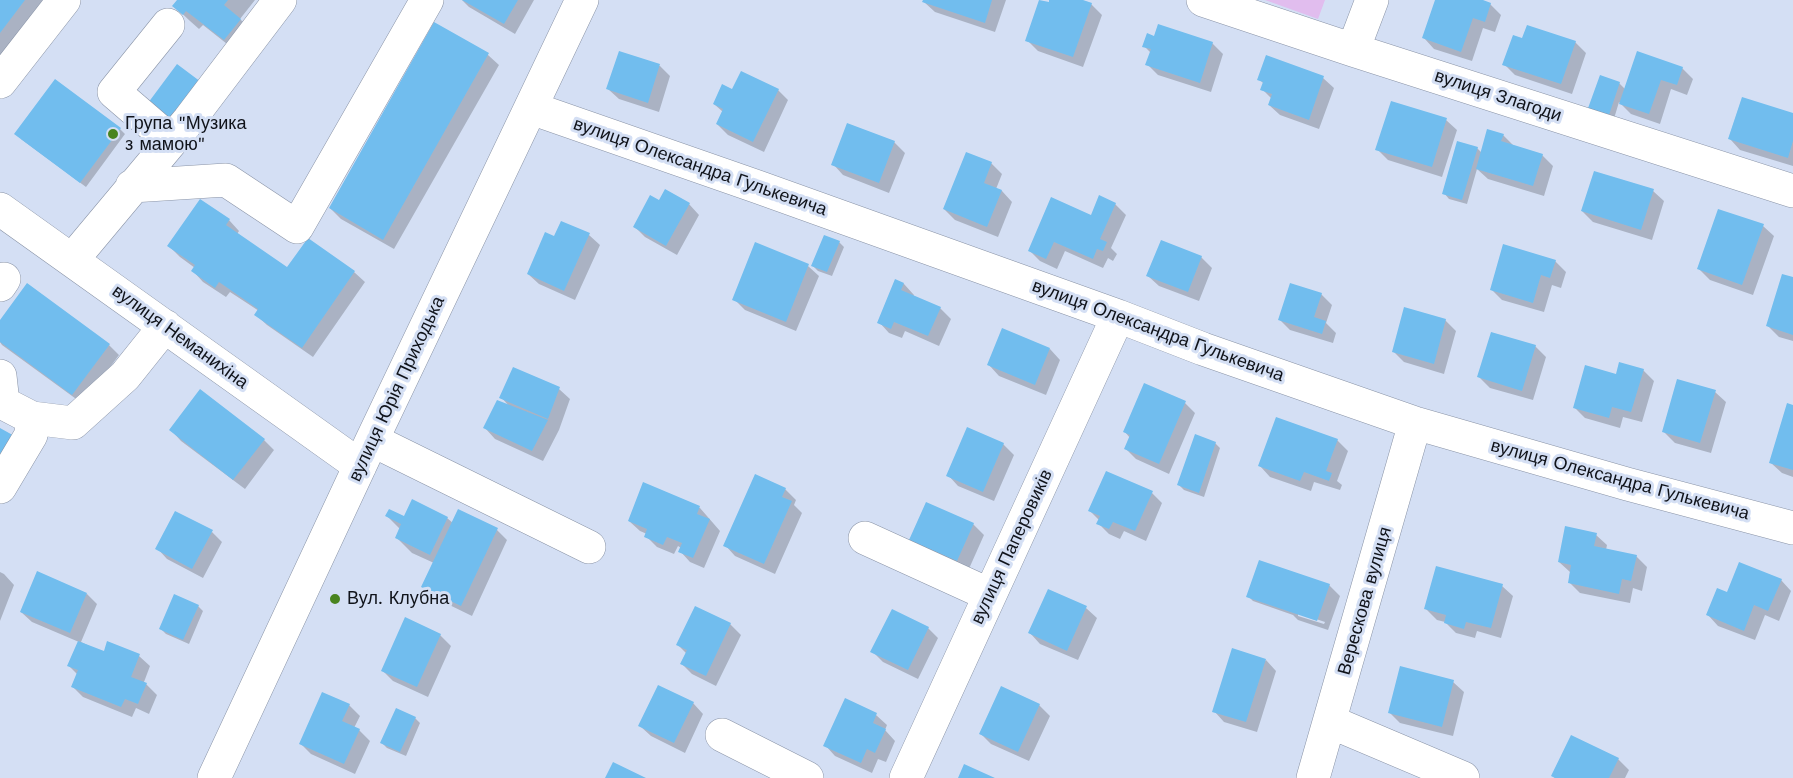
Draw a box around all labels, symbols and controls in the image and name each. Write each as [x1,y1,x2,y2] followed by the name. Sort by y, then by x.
[1432,65,1564,127] street label: вулиця Злагоди
[125,113,246,156] place label: Група "Музика з мамою"
[570,113,830,221] street label: вулиця Олександра Гулькевича
[106,127,120,141] marker: Група "Музика з мамою"
[1029,275,1287,387] street label: вулиця Олександра Гулькевича
[108,280,252,394] street label: вулиця Неманихіна
[344,293,450,485] street label: вулиця Юрія Приходька
[1488,435,1752,525] street label: вулиця Олександра Гулькевича
[967,466,1057,628] street label: вулиця Паперовиків
[1334,524,1396,678] street label: Верескова вулиця
[347,588,449,610] place label: Вул. Клубна
[328,592,342,606] marker: Вул. Клубна

